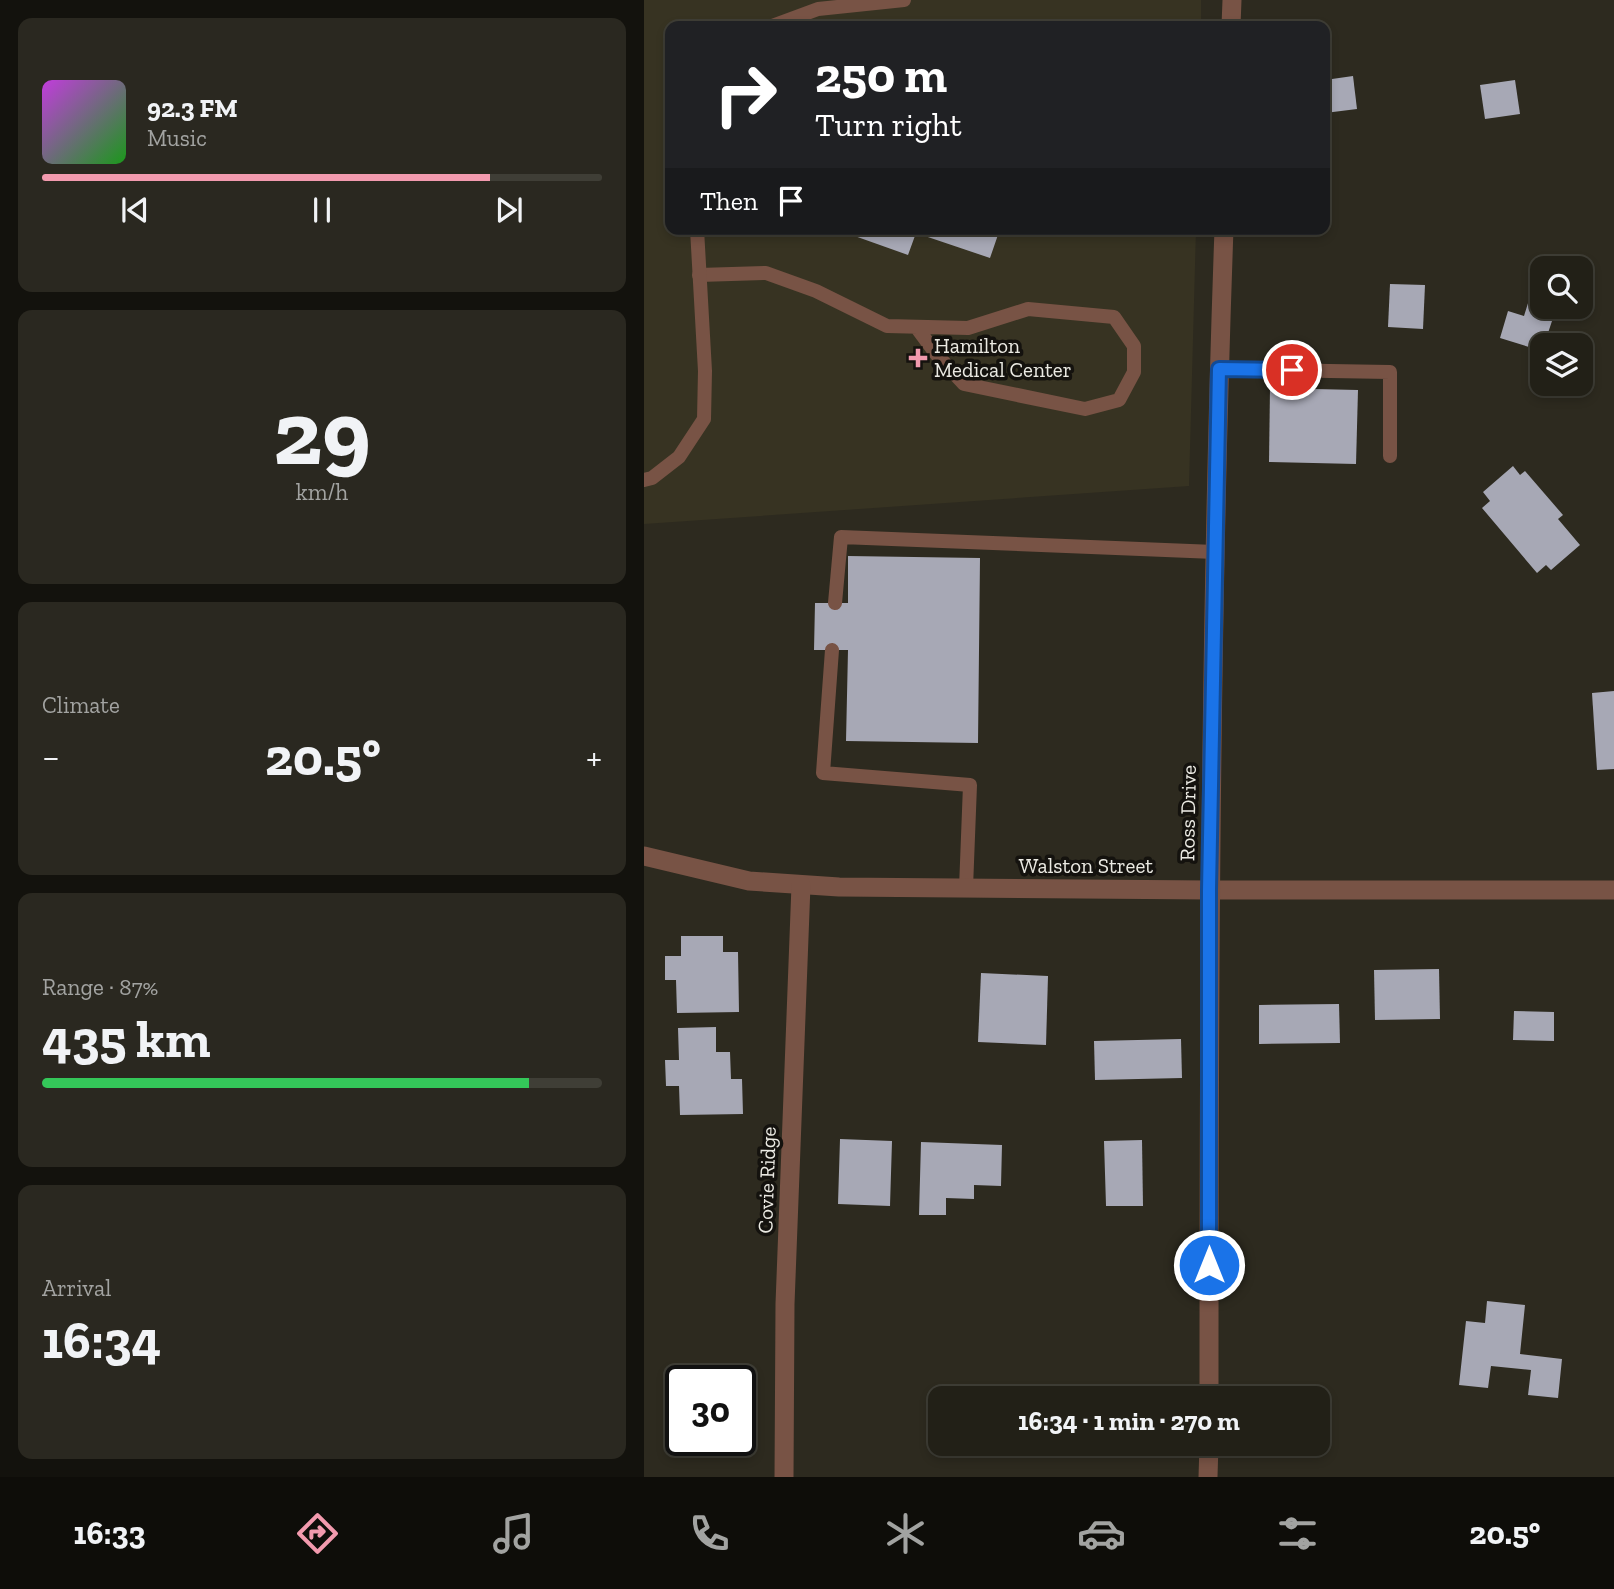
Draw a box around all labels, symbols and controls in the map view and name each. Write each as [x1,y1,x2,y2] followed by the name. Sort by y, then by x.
[815,46,947,105] text: 250 m
[700,49,791,140] icon: right
[147,92,238,124] text: 92.3 FM
[815,106,962,144] text: Turn right
[147,124,207,152] text: Music
[772,182,810,220] icon: arrive
[700,185,758,217] text: Then
[116,191,154,229] icon: previous
[303,191,341,229] icon: pause
[490,191,528,229] icon: next
[1530,256,1593,396] map controls
[1530,256,1593,319] button: search
[934,333,1071,382] place label: Hamilton Medical Center
[1530,333,1593,396] button: layers
[1262,340,1322,400] pin
[908,348,928,368] marker: Hamilton Medical Center
[1273,351,1311,389] icon: arrive
[273,378,371,487] text: 29
[296,478,348,506] text: km/h
[42,691,120,719] text: Climate
[265,726,381,788] text: 20.5°
[42,734,60,780] text: −
[586,734,602,780] text: +
[1174,765,1201,861] street label: Ross Drive
[1019,853,1153,878] street label: Walston Street
[42,973,158,1001] text: Range · 87%
[42,1008,211,1070] text: 435 km
[752,1126,781,1234] street label: Covie Ridge
[1172,1228,1246,1302] position arrow
[42,1274,111,1302] text: Arrival
[42,1309,161,1371] text: 16:34
[665,1365,756,1456] speed limit sign: 30
[1018,1405,1240,1437] text: 16:34 · 1 min · 270 m
[293,1509,342,1558] icon: directions
[489,1509,538,1558] icon: music
[685,1509,734,1558] icon: phone
[881,1509,930,1558] icon: climate
[1077,1509,1126,1558] icon: car
[1273,1509,1322,1558] icon: filters
[74,1514,146,1552] text: 16:33
[1469,1514,1540,1552] text: 20.5°

